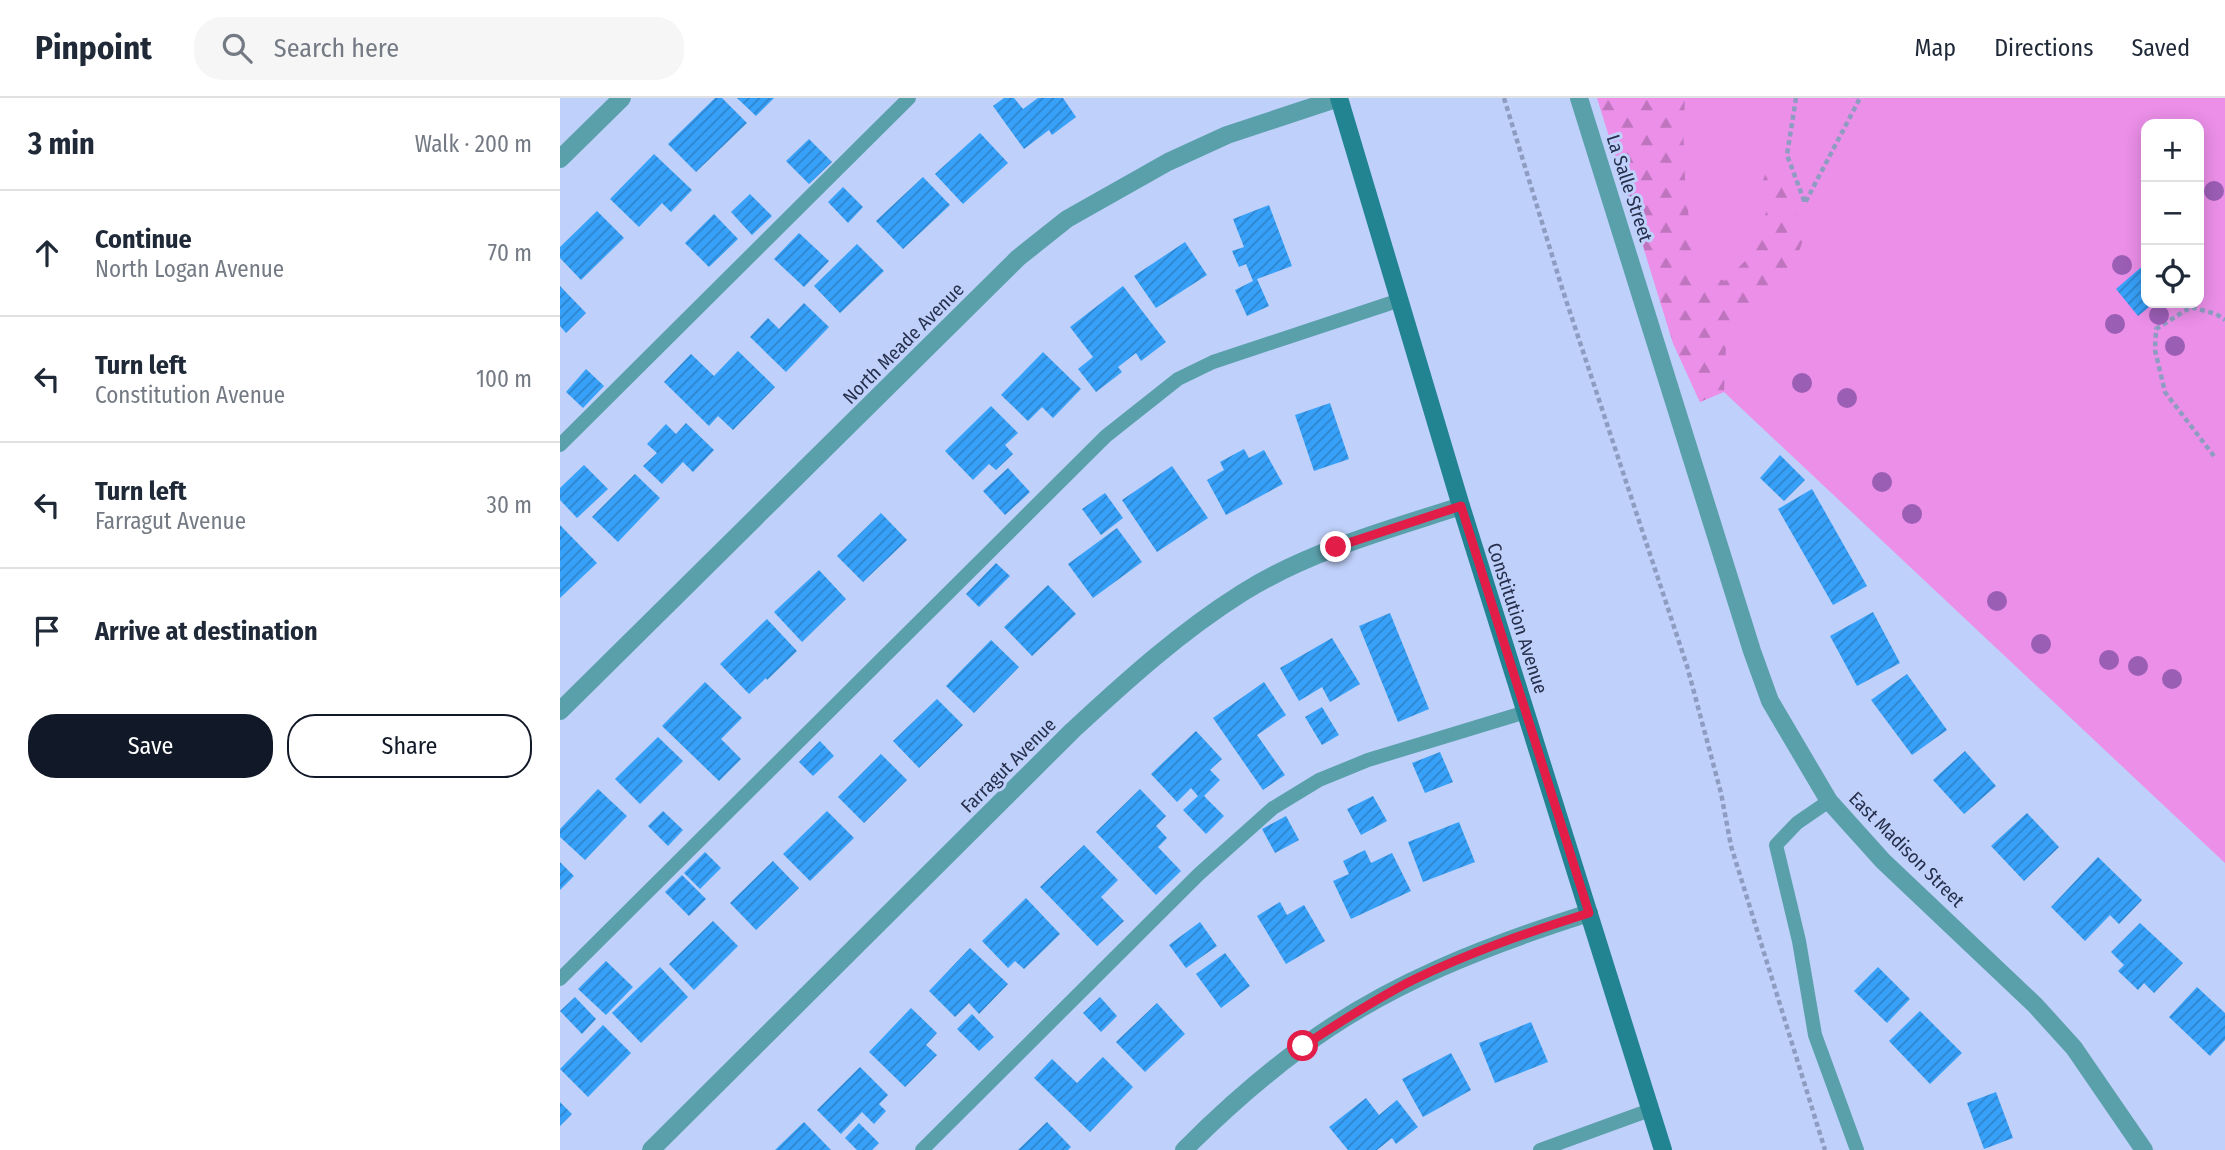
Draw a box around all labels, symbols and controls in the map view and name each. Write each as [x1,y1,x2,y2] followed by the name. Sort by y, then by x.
[194,17,684,80] search box
[35,28,152,68] text: Pinpoint
[218,29,256,67] icon: search
[274,33,399,64] text: Search here
[1915,34,1956,62] text: Map
[1994,34,2093,62] text: Directions
[2131,34,2190,62] text: Saved
[2141,119,2204,308] map controls
[2141,119,2204,182] button: +
[28,126,95,162] text: 3 min
[415,130,532,158] text: Walk · 200 m
[1601,132,1658,245] street label: La Salle Street
[2141,182,2204,245] button: −
[95,224,192,255] text: Continue
[28,234,66,272] icon: ahead
[488,239,532,267] text: 70 m
[2141,245,2204,308] button: locate
[95,255,284,283] text: North Logan Avenue
[838,278,969,409] street label: North Meade Avenue
[95,350,187,381] text: Turn left
[28,360,66,398] icon: left
[476,365,532,393] text: 100 m
[95,381,285,409] text: Constitution Avenue
[95,476,187,507] text: Turn left
[28,486,66,524] icon: left
[487,491,532,519] text: 30 m
[95,507,246,535] text: Farragut Avenue
[1320,531,1351,562] route end
[1482,540,1553,696] street label: Constitution Avenue
[28,612,66,650] icon: arrive
[95,616,318,647] text: Arrive at destination
[956,713,1061,818] street label: Farragut Avenue
[28,714,273,778] button: Save
[287,714,532,778] button: Share
[1844,787,1970,912] street label: East Madison Street
[1287,1030,1318,1061] route start

